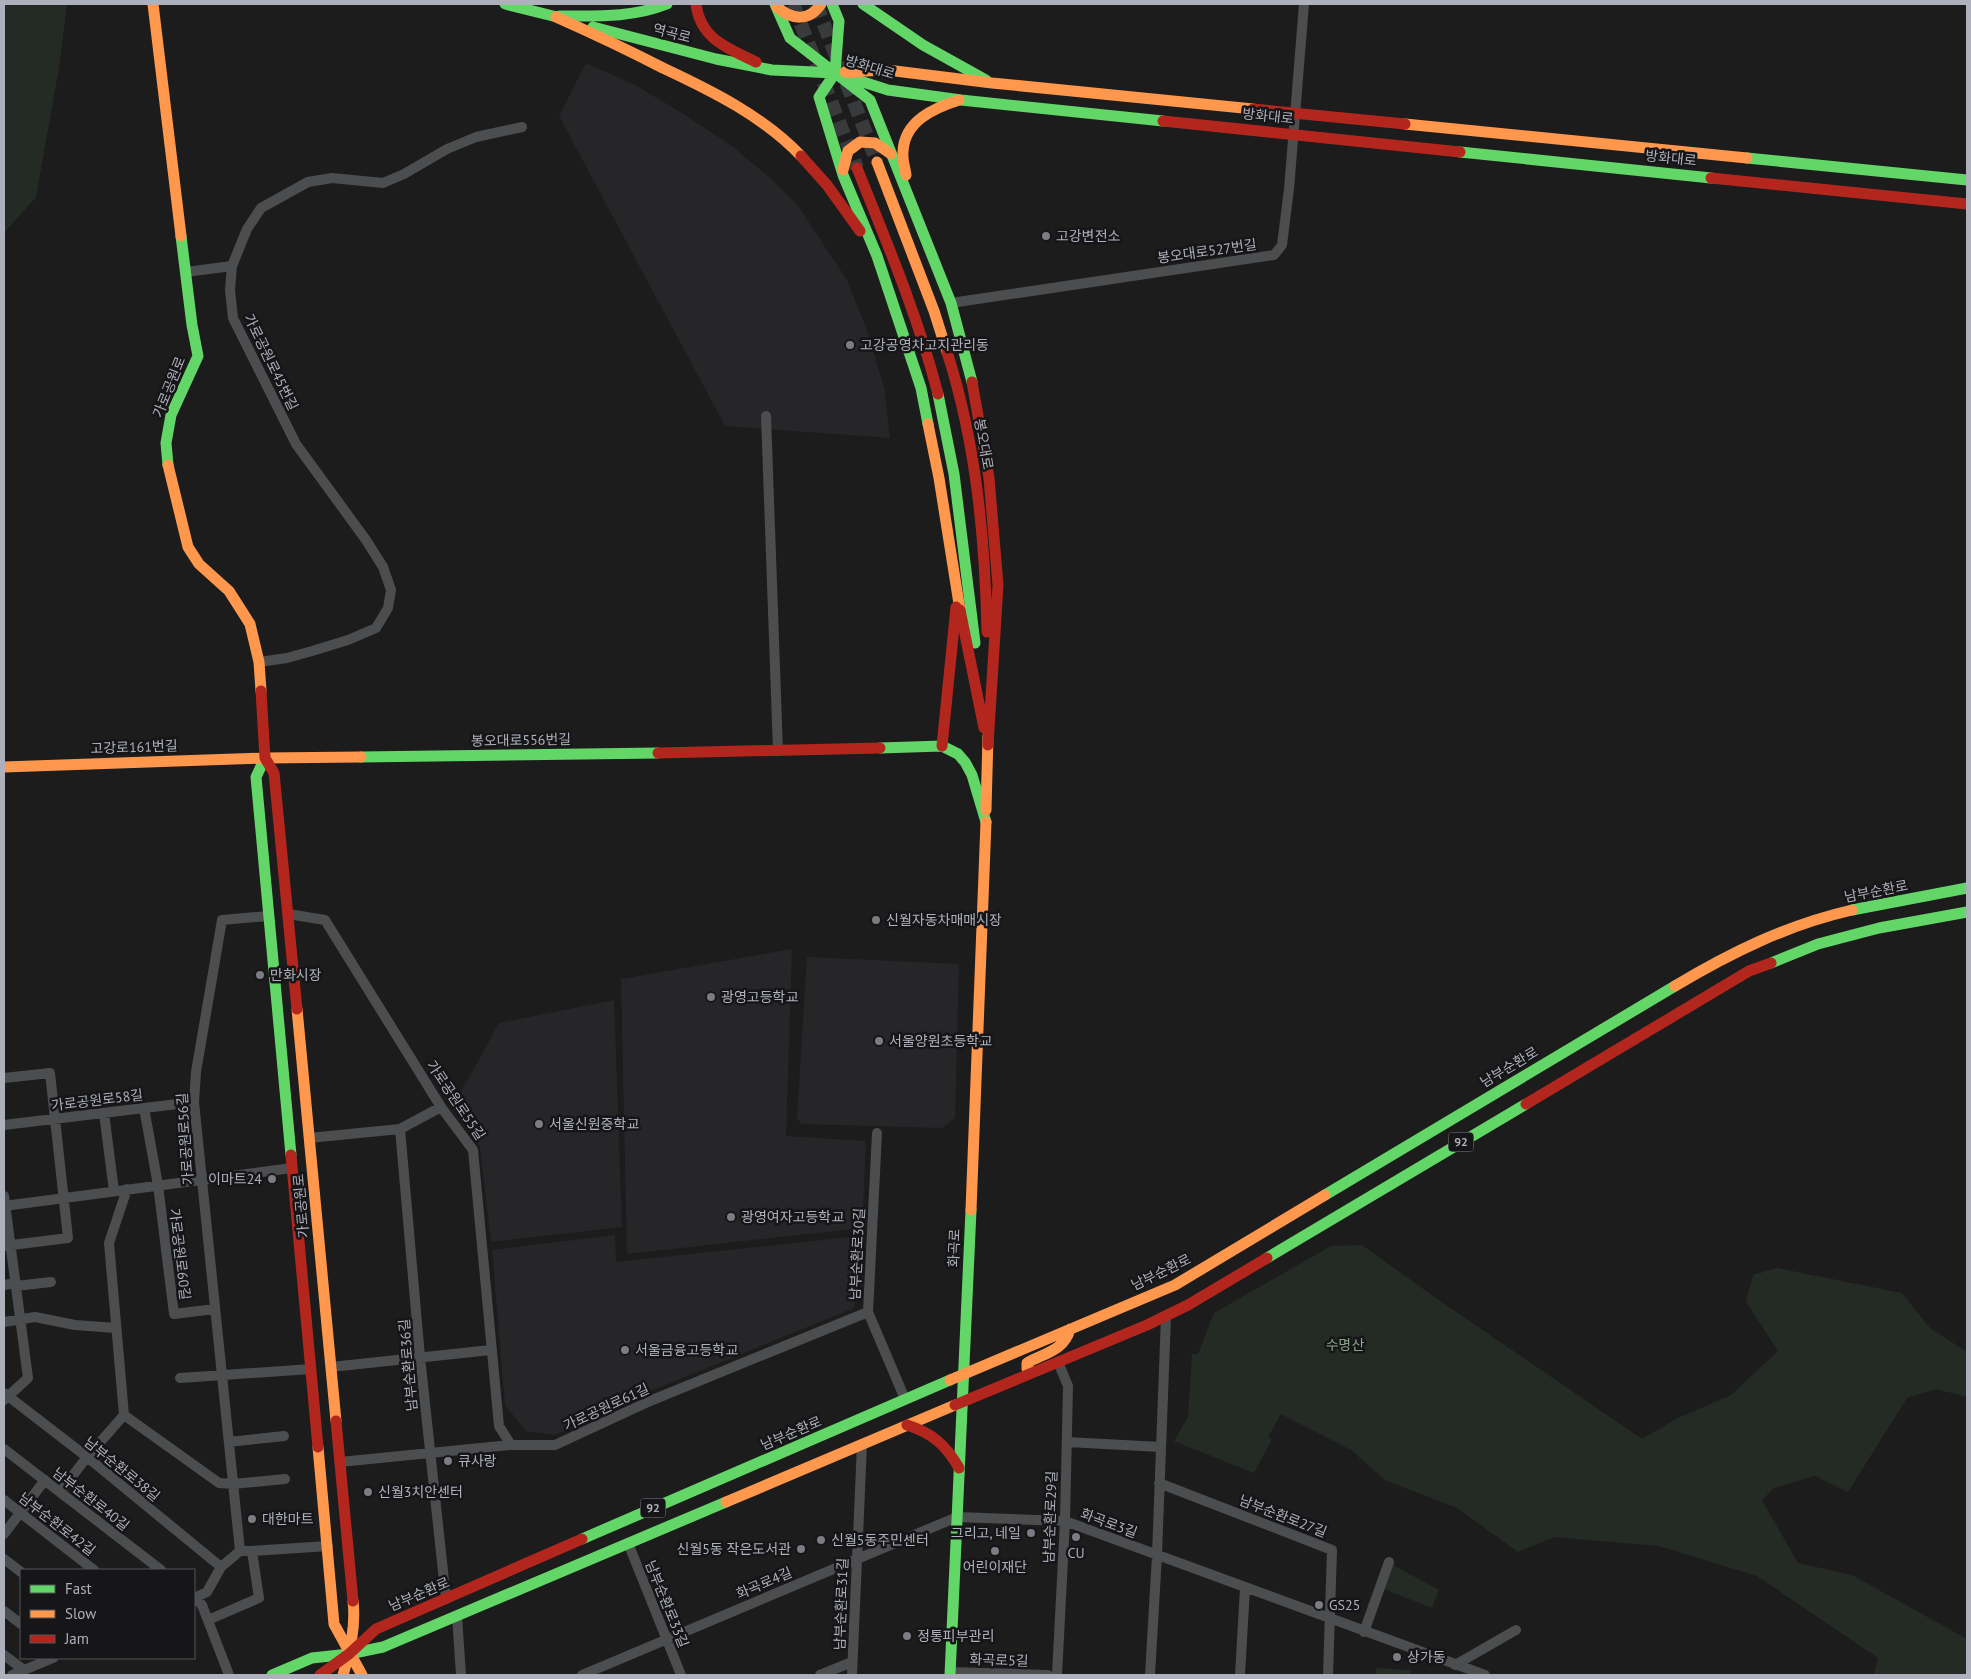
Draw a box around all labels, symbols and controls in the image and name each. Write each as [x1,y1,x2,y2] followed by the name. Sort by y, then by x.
[651,20,693,46] street label: 역곡로
[843,51,897,83] street label: 방화대로
[1241,104,1295,128] street label: 방화대로
[1644,146,1698,170] street label: 방화대로
[1056,227,1121,245] place label: 고강변전소
[1040,230,1052,242] marker: 고강변전소
[1156,235,1258,267] street label: 봉오대로527번길
[240,311,302,413] street label: 가로공원로45번길
[860,336,989,354] place label: 고강공영차고지관리동
[844,339,856,351] marker: 고강공영차고지관리동
[149,354,189,420] street label: 가로공원로
[971,417,997,471] street label: 봉오대로
[471,730,571,750] street label: 봉오대로556번길
[90,736,178,758] street label: 고강로161번길
[1843,876,1909,906] street label: 남부순환로
[886,911,1002,929] place label: 신월자동차매매시장
[870,914,882,926] marker: 신월자동차매매시장
[270,966,322,984] place label: 만화시장
[254,969,266,981] marker: 만화시장
[721,988,798,1006] place label: 광영고등학교
[705,991,717,1003] marker: 광영고등학교
[889,1032,992,1050] place label: 서울양원초등학교
[873,1035,885,1047] marker: 서울양원초등학교
[1477,1043,1541,1091] street label: 남부순환로
[423,1057,489,1143] street label: 가로공원로55길
[50,1085,144,1115] street label: 가로공원로58길
[173,1092,197,1186] street label: 가로공원로56길
[549,1115,639,1133] place label: 서울신원중학교
[533,1118,545,1130] marker: 서울신원중학교
[1448,1132,1474,1152] road number: 92
[208,1170,262,1188] place label: 이마트24
[266,1173,278,1185] marker: 이마트24
[289,1173,313,1239] street label: 가로공원로
[165,1207,195,1301] street label: 가로공원로60길
[846,1207,868,1301] street label: 남부순환로30길
[741,1208,844,1226] place label: 광영여자고등학교
[725,1211,737,1223] marker: 광영여자고등학교
[944,1228,964,1268] street label: 화곡로
[1128,1250,1194,1294] street label: 남부순환로
[395,1318,421,1412] street label: 남부순환로36길
[1326,1336,1364,1354] park label: 수명산
[635,1341,738,1359] place label: 서울금융고등학교
[619,1344,631,1356] marker: 서울금융고등학교
[560,1379,652,1435] street label: 가로공원로61길
[758,1412,824,1454] street label: 남부순환로
[80,1433,164,1505] street label: 남부순환로38길
[458,1452,497,1470] place label: 큐사랑
[442,1455,454,1467] marker: 큐사랑
[49,1463,133,1535] street label: 남부순환로40길
[1039,1470,1061,1564] street label: 남부순환로29길
[378,1483,463,1501] place label: 신월3치안센터
[362,1486,374,1498] marker: 신월3치안센터
[15,1488,99,1560] street label: 남부순환로42길
[1237,1491,1329,1541] street label: 남부순환로27길
[640,1499,666,1518] road number: 92
[1078,1504,1140,1542] street label: 화곡로3길
[262,1510,314,1528] place label: 대한마트
[246,1513,258,1525] marker: 대한마트
[951,1524,1021,1542] place label: 그리고, 네일
[1025,1527,1037,1539] marker: 그리고, 네일
[831,1531,929,1549] place label: 신월5동주민센터
[1070,1531,1082,1543] marker: CU
[815,1534,827,1546] marker: 신월5동주민센터
[677,1540,791,1558] place label: 신월5동 작은도서관
[795,1543,807,1555] marker: 신월5동 작은도서관
[1067,1544,1085,1562] place label: CU
[989,1545,1001,1557] marker: 어린이재단
[830,1557,852,1651] street label: 남부순환로31길
[641,1558,693,1650] street label: 남부순환로33길
[963,1558,1027,1576] place label: 어린이재단
[733,1563,795,1603] street label: 화곡로4길
[20,1569,195,1659] legend
[386,1573,452,1615] street label: 남부순환로
[65,1579,92,1598] text: Fast
[1329,1596,1360,1614] place label: GS25
[1313,1599,1325,1611] marker: GS25
[65,1604,96,1623] text: Slow
[917,1627,994,1645] place label: 정통피부관리
[64,1629,89,1648] text: Jam
[901,1630,913,1642] marker: 정통피부관리
[1407,1648,1446,1666] place label: 상가동
[969,1650,1029,1670] street label: 화곡로5길
[1391,1651,1403,1663] marker: 상가동

